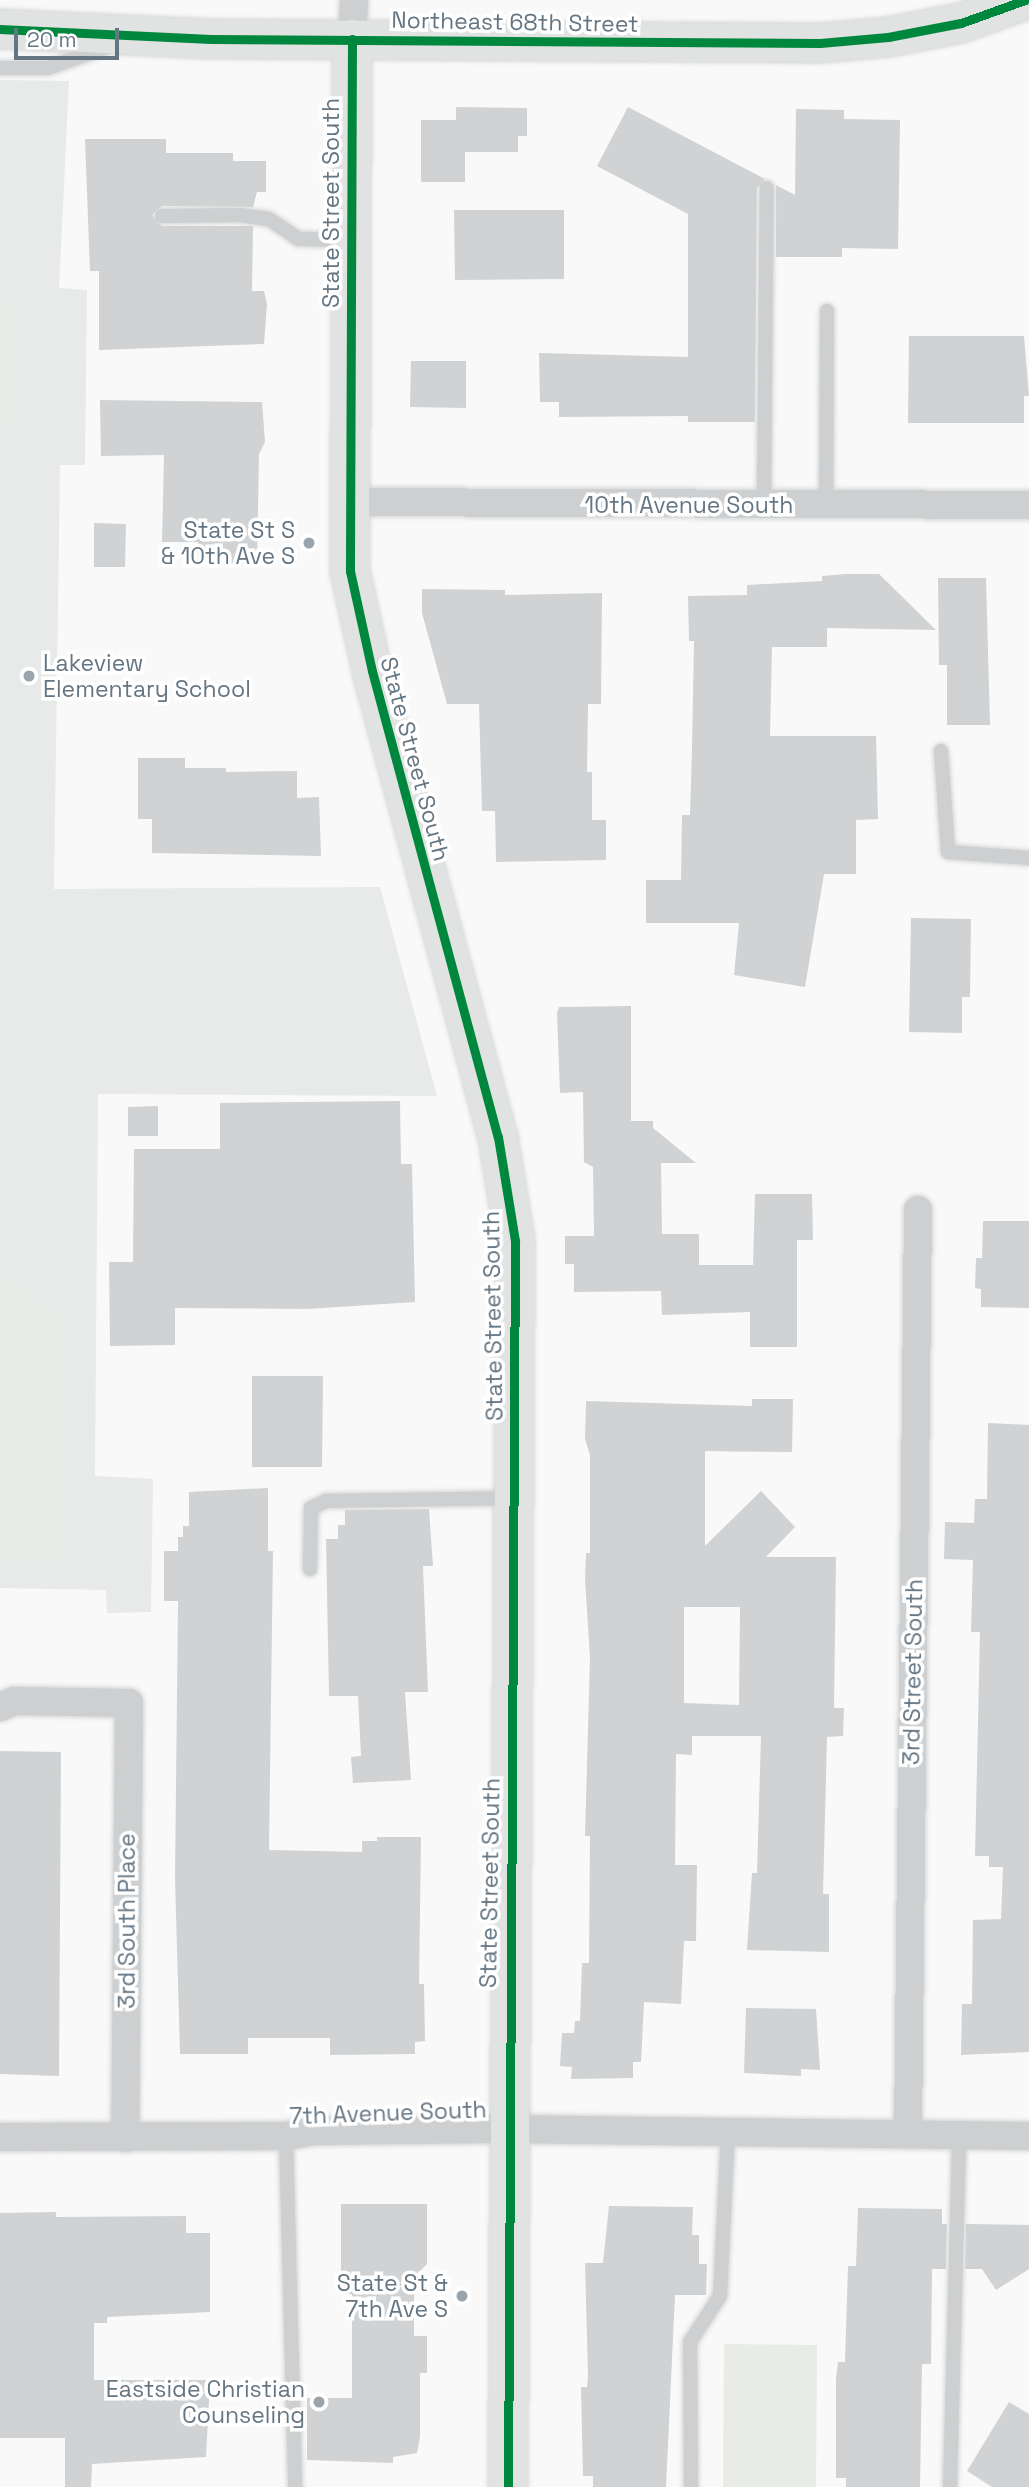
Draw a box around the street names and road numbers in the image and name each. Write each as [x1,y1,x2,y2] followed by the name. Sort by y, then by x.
[391,6,639,38] street label: Northeast 68th Street
[317,98,345,308] street label: State Street South
[584,491,794,519] street label: 10th Avenue South
[374,654,456,864] street label: State Street South
[477,1211,509,1421] street label: State Street South
[898,1579,928,1765] street label: 3rd Street South
[474,1778,506,1988] street label: State Street South
[113,1833,141,2009] street label: 3rd South Place
[289,2096,487,2130] street label: 7th Avenue South

